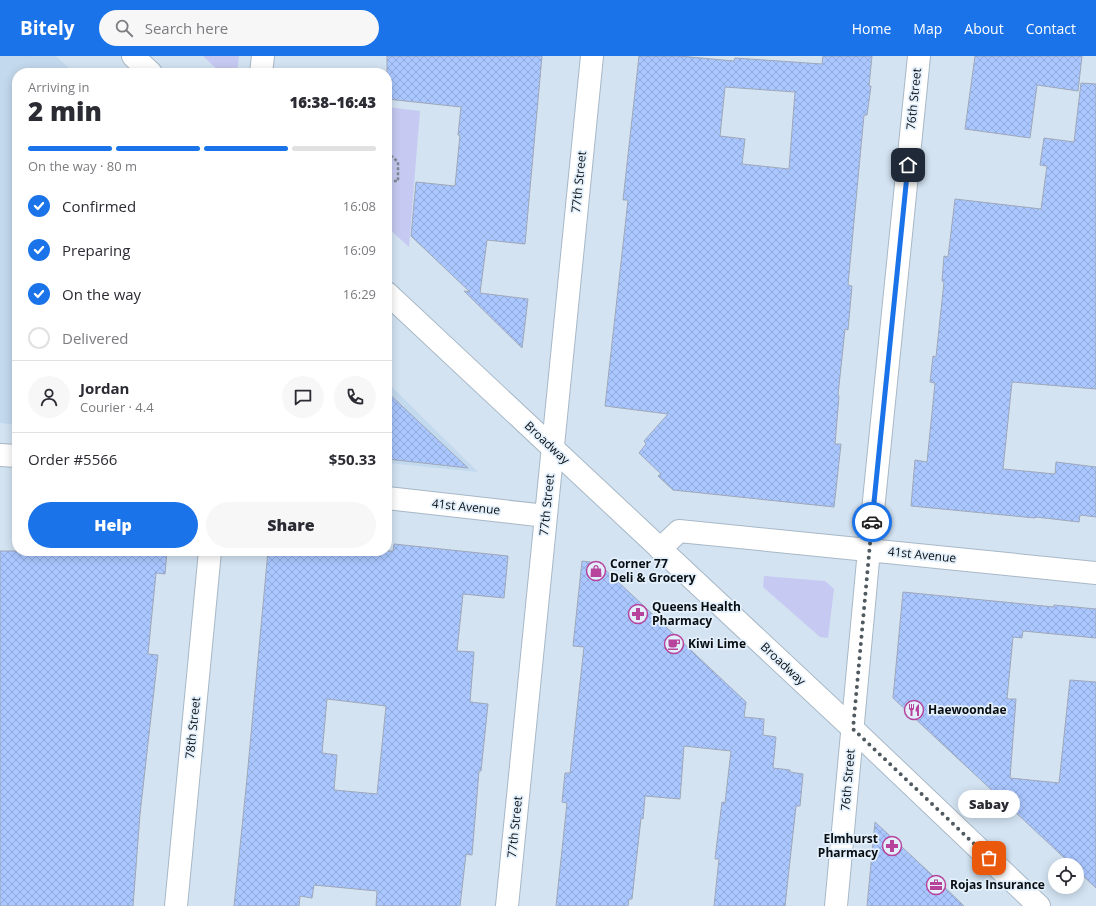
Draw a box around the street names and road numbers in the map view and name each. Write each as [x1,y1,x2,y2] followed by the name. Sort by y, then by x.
[902,67,925,131] street label: 76th Street
[567,150,590,214] street label: 77th Street
[521,417,574,469] street label: Broadway
[535,473,558,537] street label: 77th Street
[431,494,501,519] street label: 41st Avenue
[887,542,957,567] street label: 41st Avenue
[757,638,810,690] street label: Broadway
[181,696,204,760] street label: 78th Street
[836,748,859,812] street label: 76th Street
[503,795,526,859] street label: 77th Street

